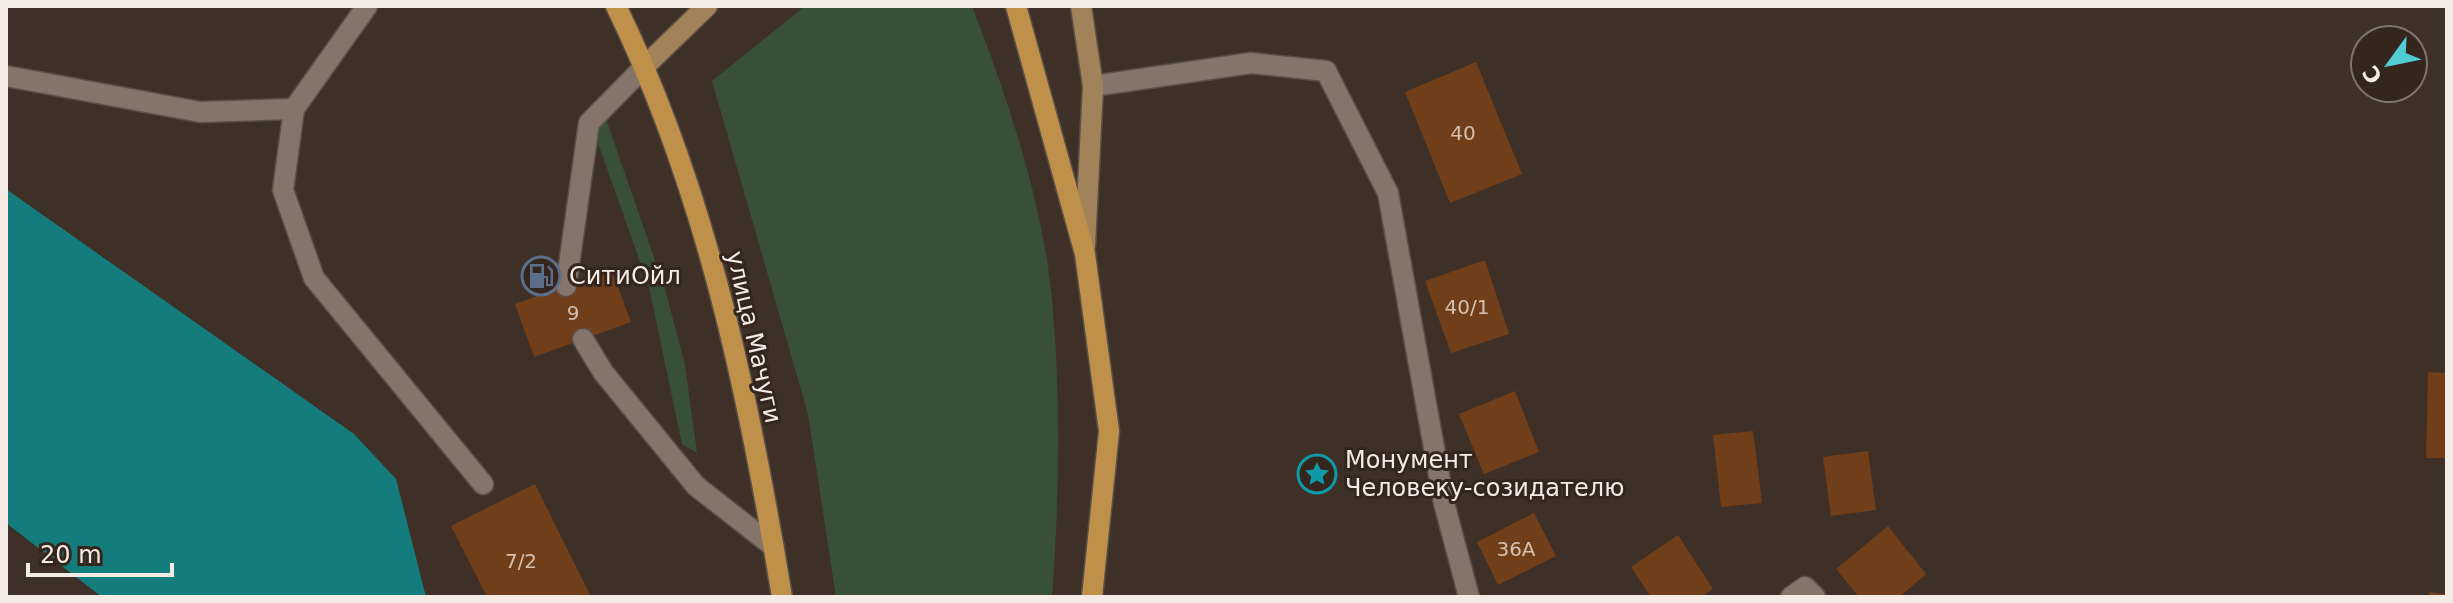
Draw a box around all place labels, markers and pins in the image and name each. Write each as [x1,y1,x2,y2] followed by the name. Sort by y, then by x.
[520,255,562,297] fuel station icon: СитиОйл
[569,262,681,290] place label: СитиОйл
[1345,446,1624,502] place label: Монумент Человеку-созидателю
[1296,453,1338,495] place icon: Монумент Человеку-созидателю

